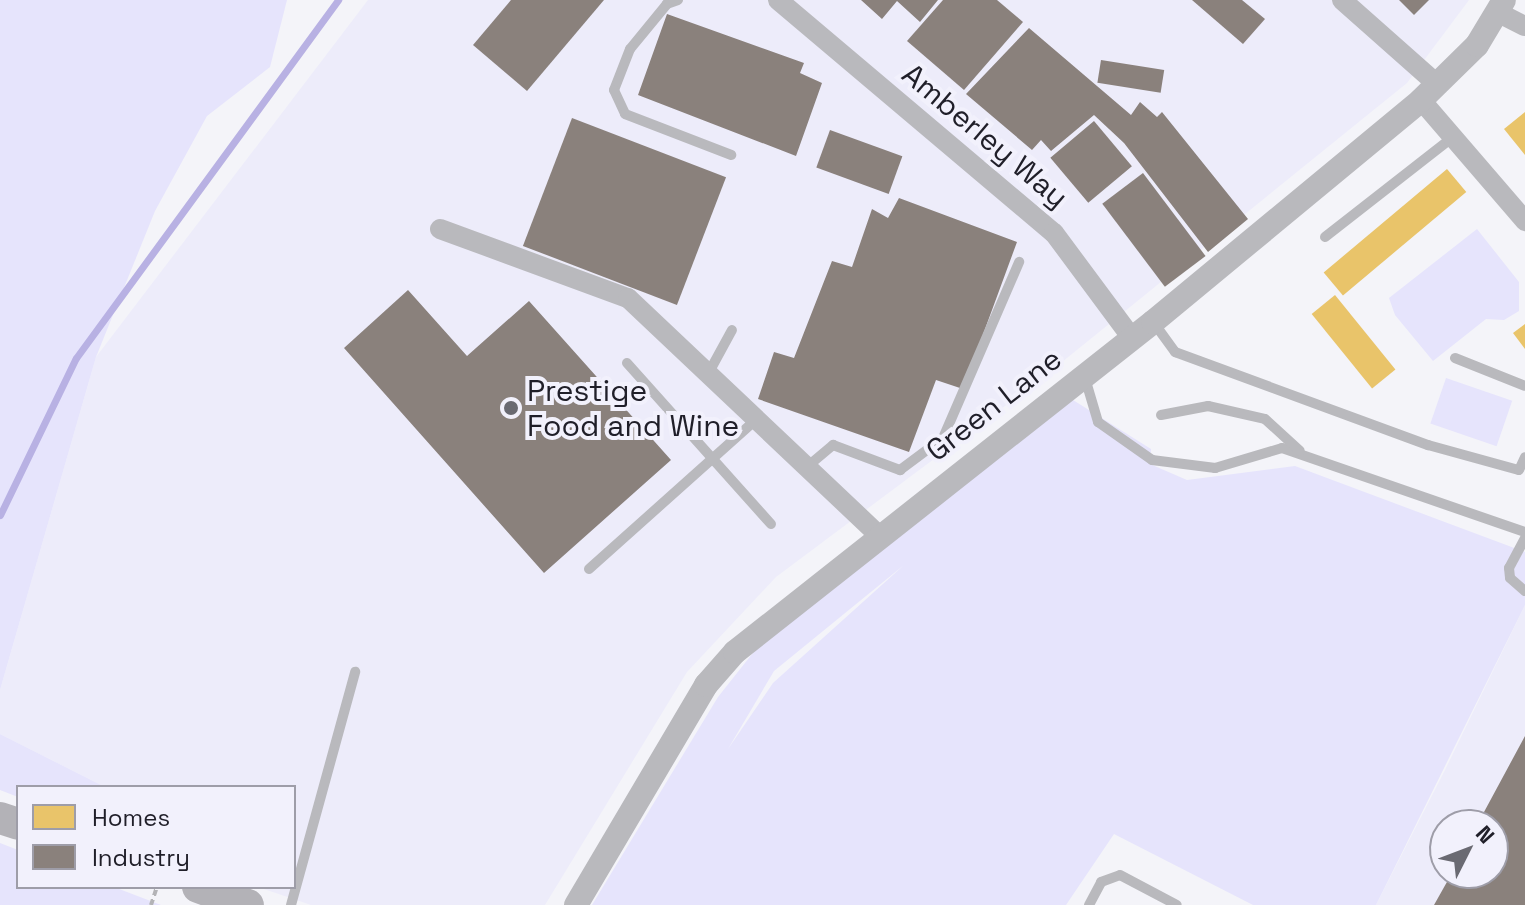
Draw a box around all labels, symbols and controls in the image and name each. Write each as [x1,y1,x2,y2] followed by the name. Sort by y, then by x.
[895,56,1075,216] street label: Amberley Way
[919,341,1069,469] street label: Green Lane
[527,373,740,444] place label: Prestige Food and Wine
[502,399,520,417] marker: Prestige Food and Wine
[16,785,296,889] legend
[92,802,170,833] text: Homes
[1429,809,1509,889] north arrow
[1470,819,1501,849] text: N
[92,842,190,873] text: Industry

